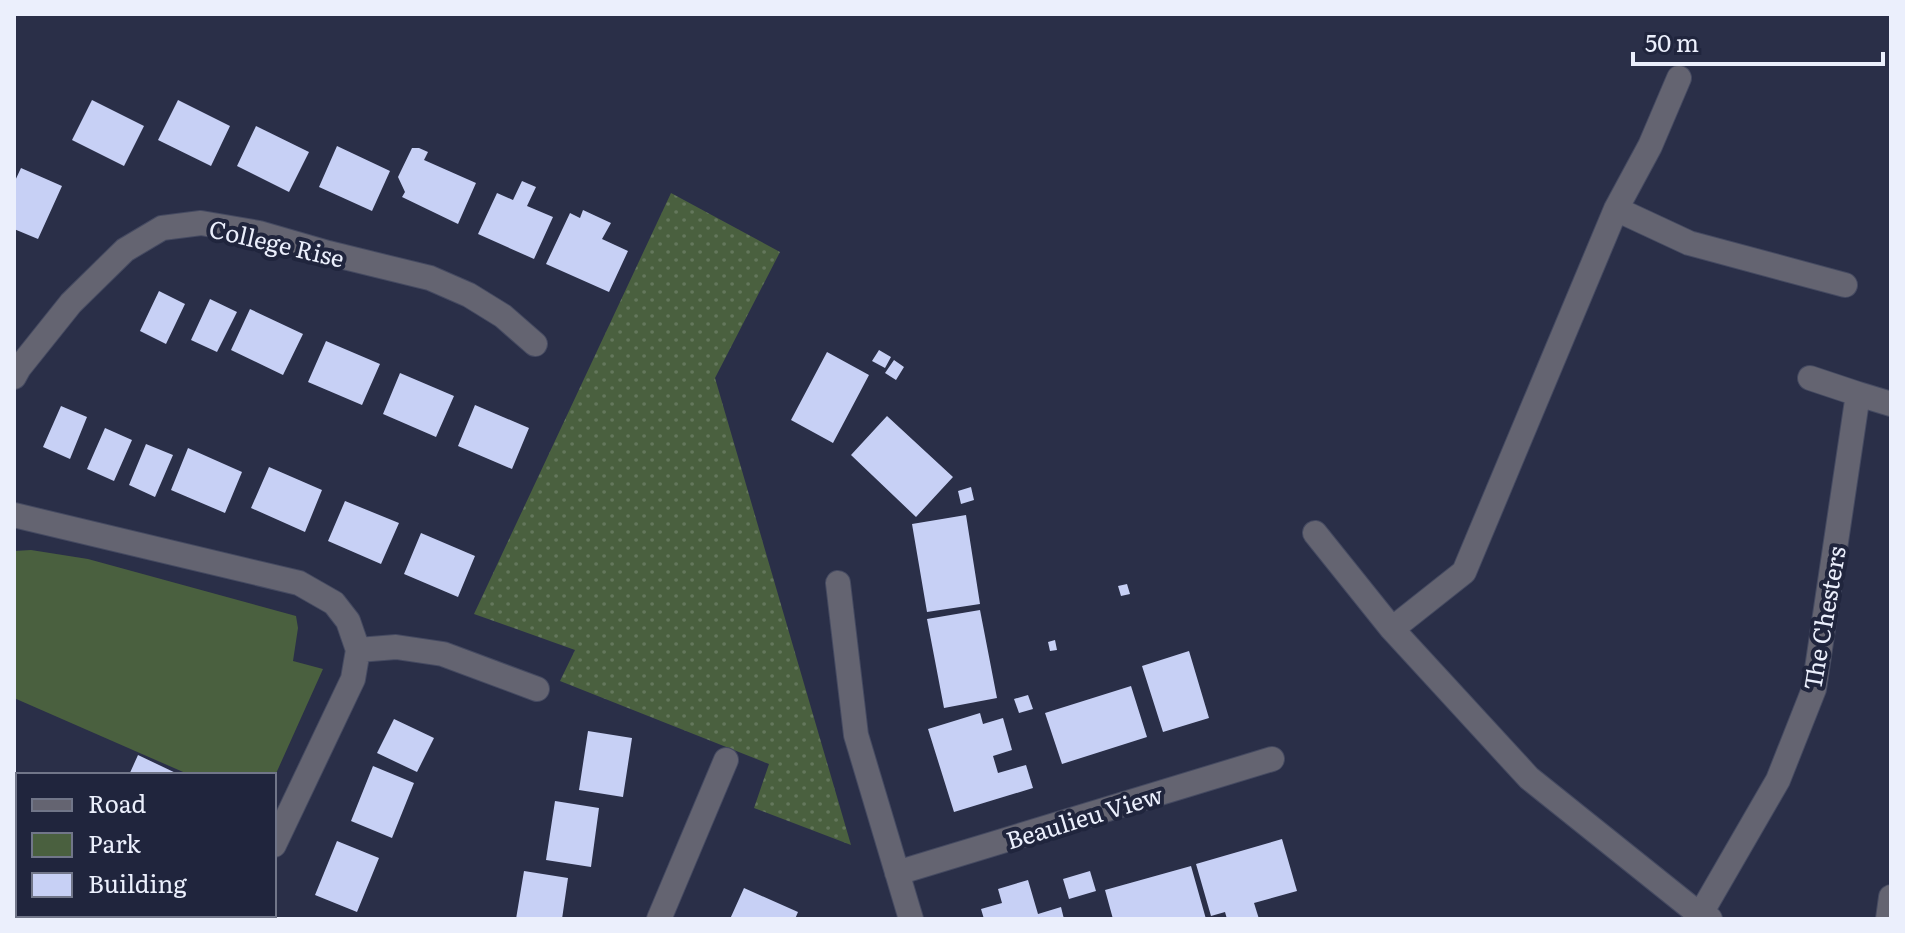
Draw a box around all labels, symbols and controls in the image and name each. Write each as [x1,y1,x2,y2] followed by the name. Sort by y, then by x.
[1633,16,1883,66] scale bar
[1645,24,1699,59] text: 50 m
[206,209,348,275] street label: College Rise
[1793,543,1853,693] street label: The Chesters
[16,773,276,917] legend
[1001,775,1167,856] street label: Beaulieu View
[88,785,147,820] text: Road
[88,825,141,860] text: Park
[88,865,187,900] text: Building

